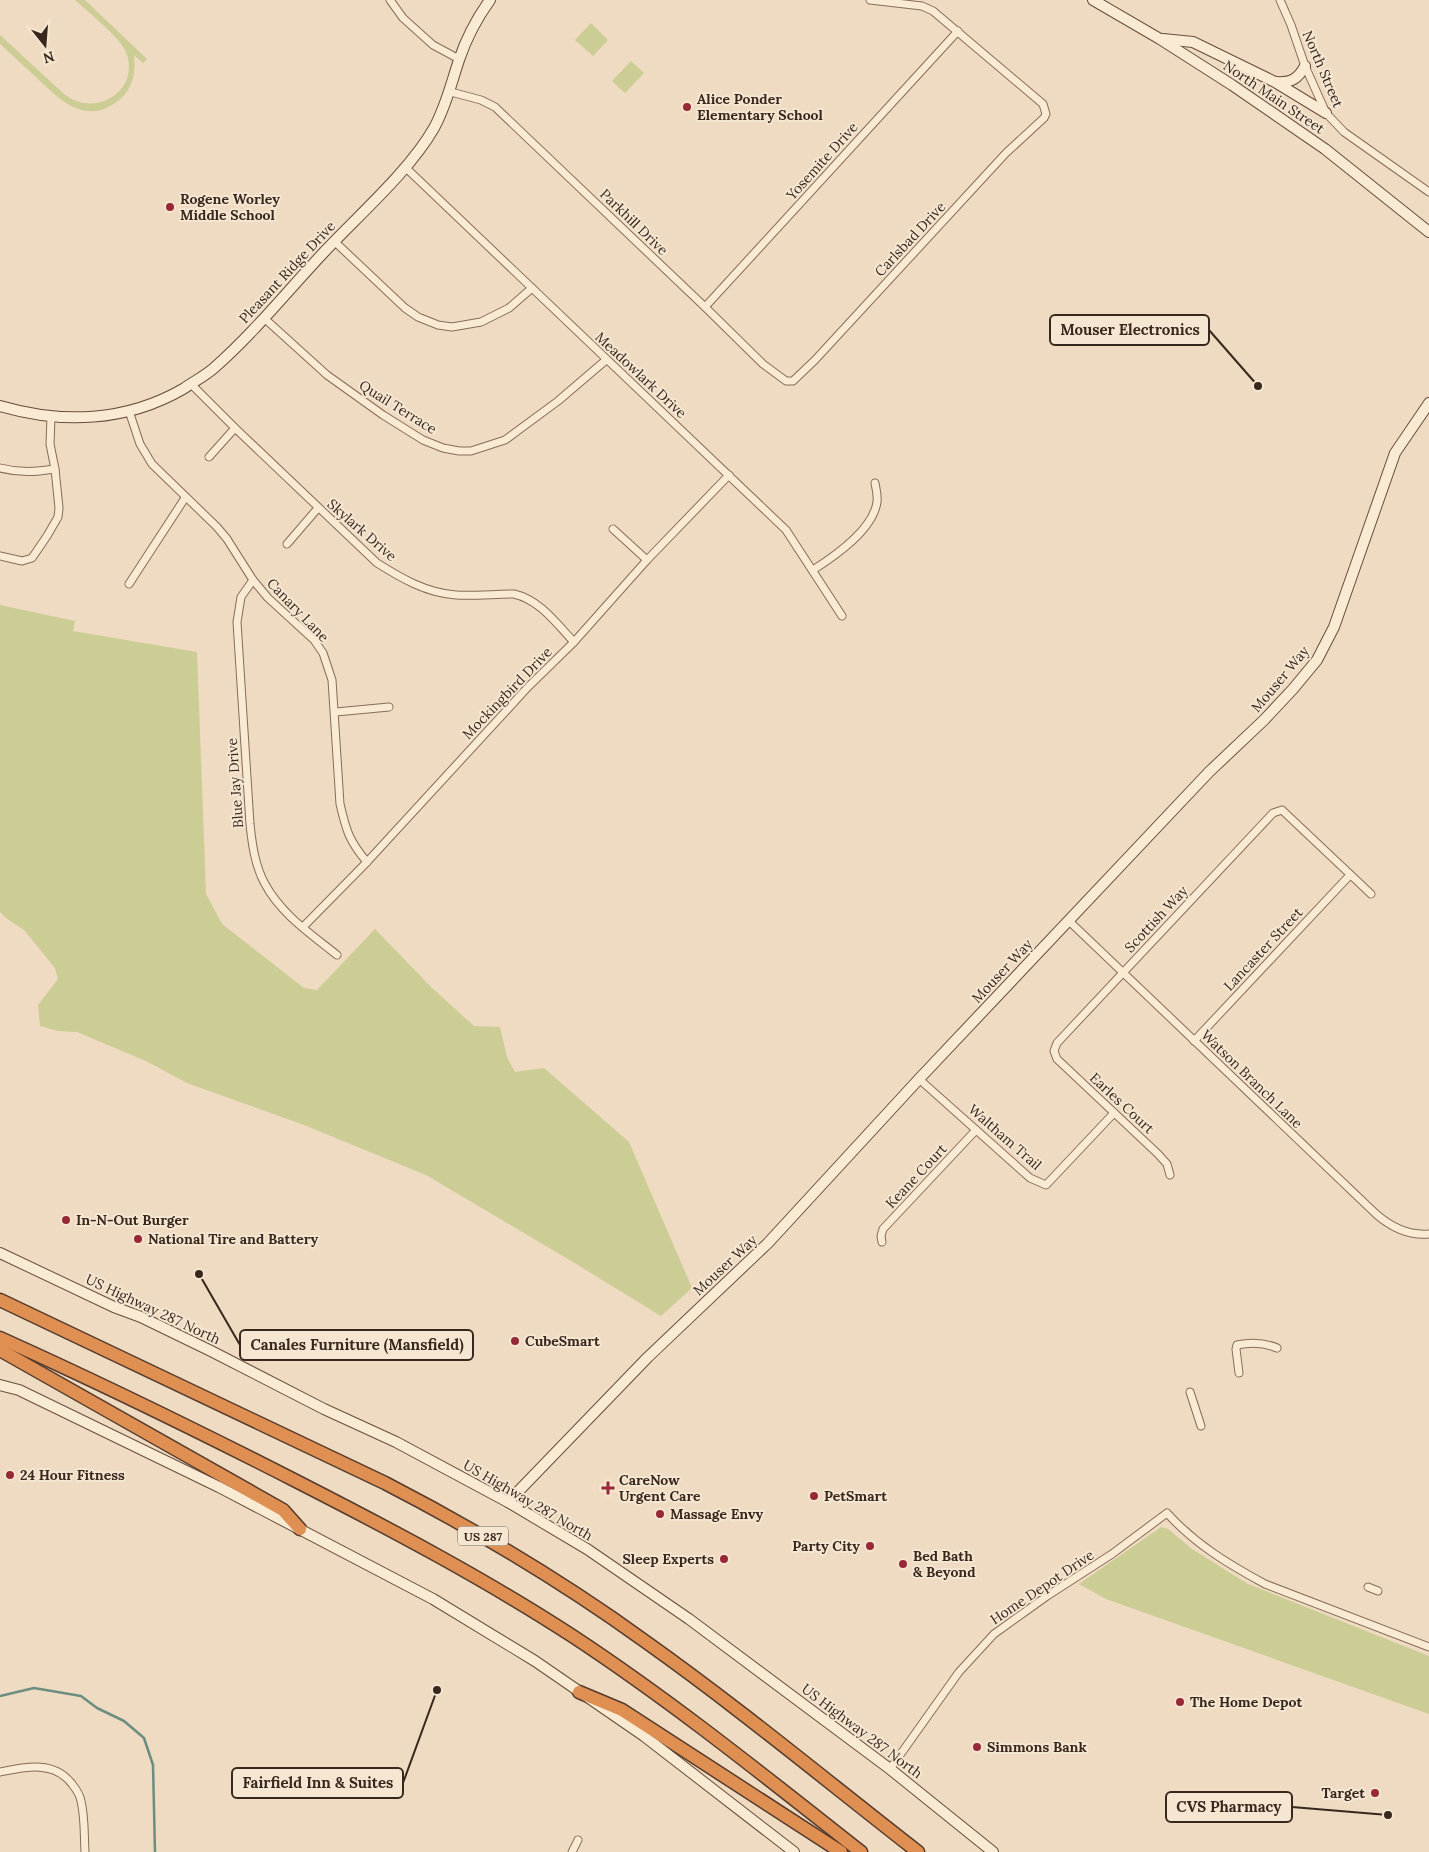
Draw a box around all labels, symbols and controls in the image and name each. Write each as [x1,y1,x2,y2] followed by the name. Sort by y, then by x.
[20,20,70,70] north arrow
[1299,28,1348,111] street label: North Street
[41,47,57,68] text: N
[1220,56,1329,138] street label: North Main Street
[697,90,823,124] place label: Alice Ponder Elementary School
[681,101,693,113] marker: Alice Ponder Elementary School
[782,118,862,204] street label: Yosemite Drive
[596,185,672,259] street label: Parkhill Drive
[180,190,280,224] place label: Rogene Worley Middle School
[871,198,950,280] street label: Carlsbad Drive
[164,201,176,213] marker: Rogene Worley Middle School
[235,217,339,327] street label: Pleasant Ridge Drive
[1050,315,1209,345] callout: Mouser Electronics
[1060,320,1200,339] text: Mouser Electronics
[592,328,691,422] street label: Meadowlark Drive
[356,376,441,438] street label: Quail Terrace
[324,495,401,565] street label: Skylark Drive
[263,574,333,646] street label: Canary Lane
[1247,642,1313,716] street label: Mouser Way
[458,643,556,743] street label: Mockingbird Drive
[223,737,247,829] street label: Blue Jay Drive
[1120,881,1192,956] street label: Scottish Way
[1220,903,1307,995] street label: Lancaster Street
[968,935,1037,1007] street label: Mouser Way
[1197,1026,1307,1132] street label: Watson Branch Lane
[1086,1069,1158,1138] street label: Earles Court
[965,1100,1046,1174] street label: Waltham Trail
[882,1140,951,1212] street label: Keane Court
[76,1211,189,1229] place label: In-N-Out Burger
[60,1214,72,1226] marker: In-N-Out Burger
[148,1230,319,1248] place label: National Tire and Battery
[689,1230,761,1299] street label: Mouser Way
[132,1233,144,1245] marker: National Tire and Battery
[83,1270,223,1348] street label: US Highway 287 North
[240,1330,473,1360] callout: Canales Furniture (Mansfield)
[525,1332,600,1350] place label: CubeSmart
[250,1335,464,1355] text: Canales Furniture (Mansfield)
[509,1335,521,1347] marker: CubeSmart
[460,1456,596,1544] street label: US Highway 287 North
[20,1466,125,1484] place label: 24 Hour Fitness
[4,1469,16,1481] marker: 24 Hour Fitness
[619,1471,701,1505] place label: CareNow Urgent Care
[601,1481,615,1495] marker: CareNow Urgent Care
[824,1487,887,1505] place label: PetSmart
[808,1490,820,1502] marker: PetSmart
[670,1505,764,1523] place label: Massage Envy
[654,1508,666,1520] marker: Massage Envy
[458,1526,508,1545] road number: US 287
[792,1537,860,1555] place label: Party City
[864,1540,876,1552] marker: Party City
[987,1545,1098,1628] street label: Home Depot Drive
[913,1547,976,1581] place label: Bed Bath & Beyond
[623,1550,714,1568] place label: Sleep Experts
[718,1553,730,1565] marker: Sleep Experts
[897,1558,909,1570] marker: Bed Bath & Beyond
[798,1680,926,1782] street label: US Highway 287 North
[1190,1693,1302,1711] place label: The Home Depot
[1174,1696,1186,1708] marker: The Home Depot
[987,1738,1087,1756] place label: Simmons Bank
[971,1741,983,1753] marker: Simmons Bank
[232,1768,403,1798] callout: Fairfield Inn & Suites
[243,1773,393,1792] text: Fairfield Inn & Suites
[1321,1784,1365,1802] place label: Target
[1369,1787,1381,1799] marker: Target
[1166,1792,1292,1822] callout: CVS Pharmacy
[1176,1797,1282,1816] text: CVS Pharmacy

